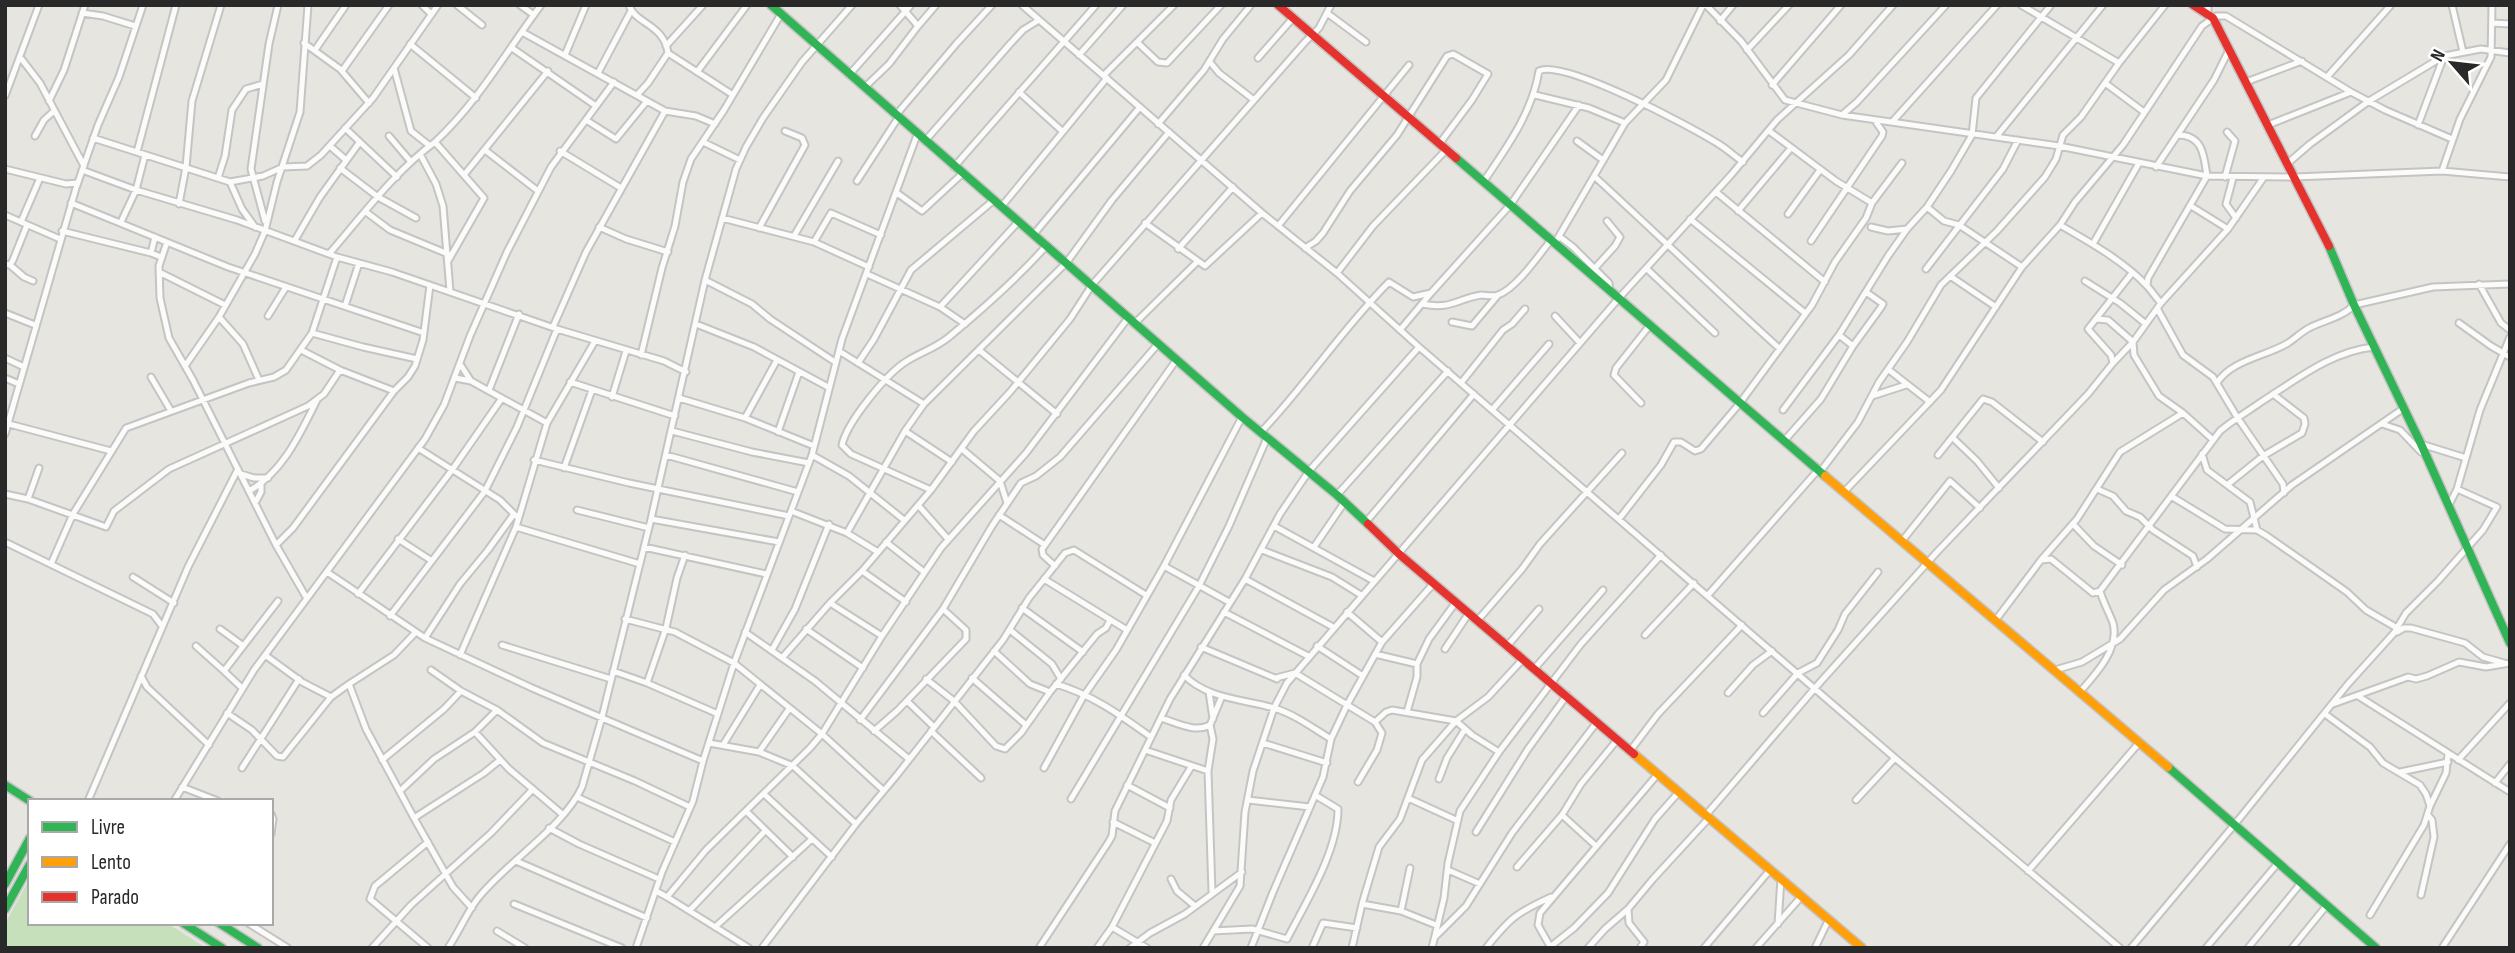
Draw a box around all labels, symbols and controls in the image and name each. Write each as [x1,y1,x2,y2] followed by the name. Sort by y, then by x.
[2417,28,2487,98] north arrow
[2426,46,2451,66] text: N
[28,799,273,925] legend
[91,815,125,840] text: Livre
[91,850,131,875] text: Lento
[91,885,139,910] text: Parado

